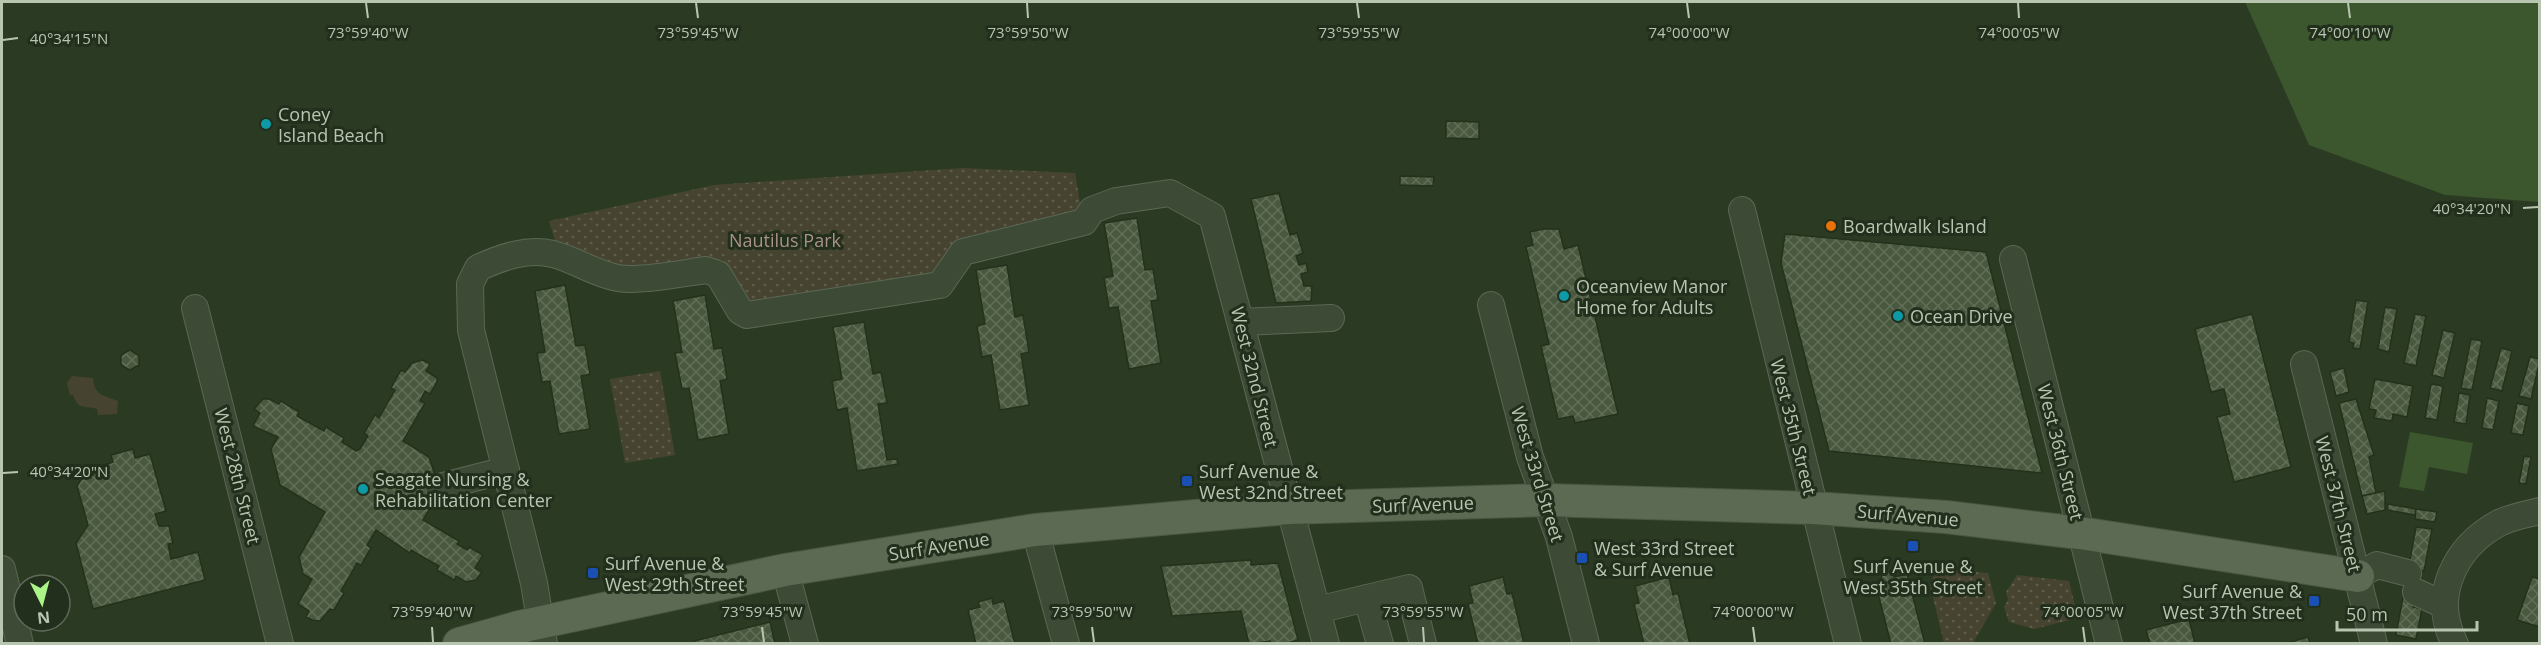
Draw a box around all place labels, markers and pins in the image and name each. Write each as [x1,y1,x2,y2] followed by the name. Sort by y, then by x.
[278,102,384,147] place label: Coney Island Beach
[259,117,273,131] marker: Coney Island Beach
[1843,214,1987,238] place label: Boardwalk Island
[1824,219,1838,233] marker: Boardwalk Island
[1576,274,1728,319] place label: Oceanview Manor Home for Adults
[1557,289,1571,303] marker: Oceanview Manor Home for Adults
[1910,304,2013,328] place label: Ocean Drive
[1891,309,1905,323] marker: Ocean Drive
[1199,459,1343,504] place label: Surf Avenue & West 32nd Street
[375,467,553,512] place label: Seagate Nursing & Rehabilitation Center
[1180,474,1194,488] marker: Surf Avenue & West 32nd Street
[356,482,370,496] marker: Seagate Nursing & Rehabilitation Center
[1594,536,1734,581] place label: West 33rd Street & Surf Avenue
[1906,539,1920,553] marker: Surf Avenue & West 35th Street
[605,551,744,596] place label: Surf Avenue & West 29th Street
[1575,551,1589,565] marker: West 33rd Street & Surf Avenue
[1843,554,1983,599] place label: Surf Avenue & West 35th Street
[586,566,600,580] marker: Surf Avenue & West 29th Street
[2163,579,2303,624] place label: Surf Avenue & West 37th Street
[2307,594,2321,608] marker: Surf Avenue & West 37th Street

